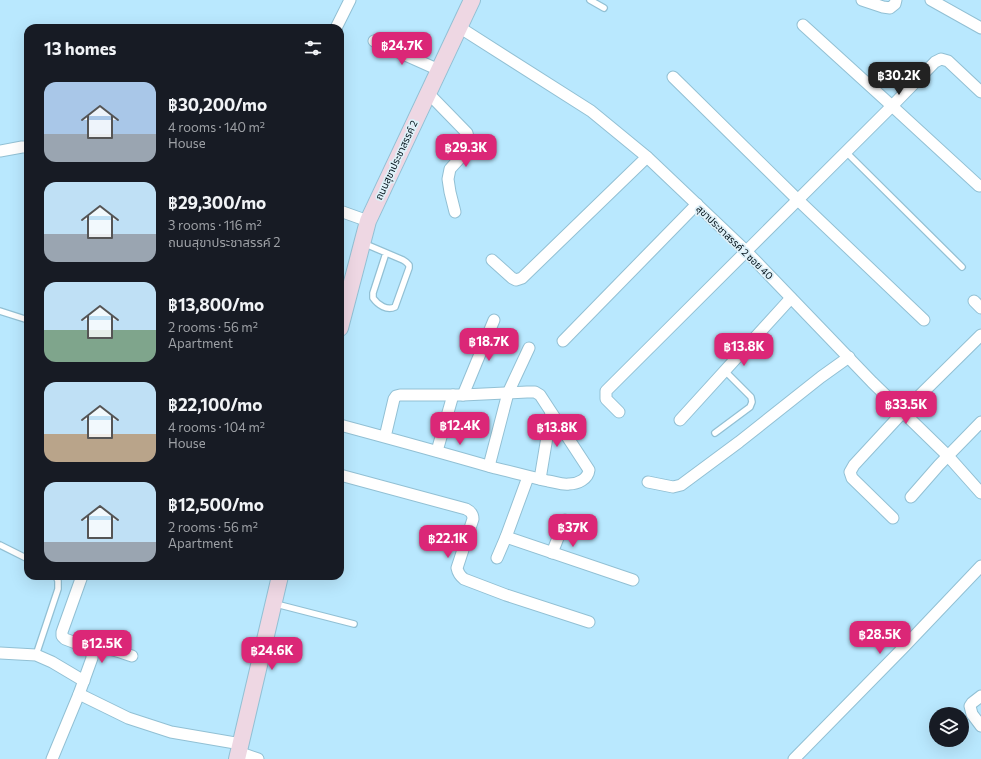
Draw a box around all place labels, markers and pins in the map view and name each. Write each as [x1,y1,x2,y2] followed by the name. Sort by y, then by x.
[369,32,435,66] pin: ฿24.7K
[866,62,932,96] pin: ฿30.2K
[433,134,499,168] pin: ฿29.3K
[456,328,522,362] pin: ฿18.7K
[711,333,777,367] pin: ฿13.8K
[873,391,939,425] pin: ฿33.5K
[427,412,493,446] pin: ฿12.4K
[524,414,590,448] pin: ฿13.8K
[549,514,597,548] pin: ฿37K
[415,525,481,559] pin: ฿22.1K
[847,621,913,655] pin: ฿28.5K
[69,630,135,664] pin: ฿12.5K
[239,637,305,671] pin: ฿24.6K

